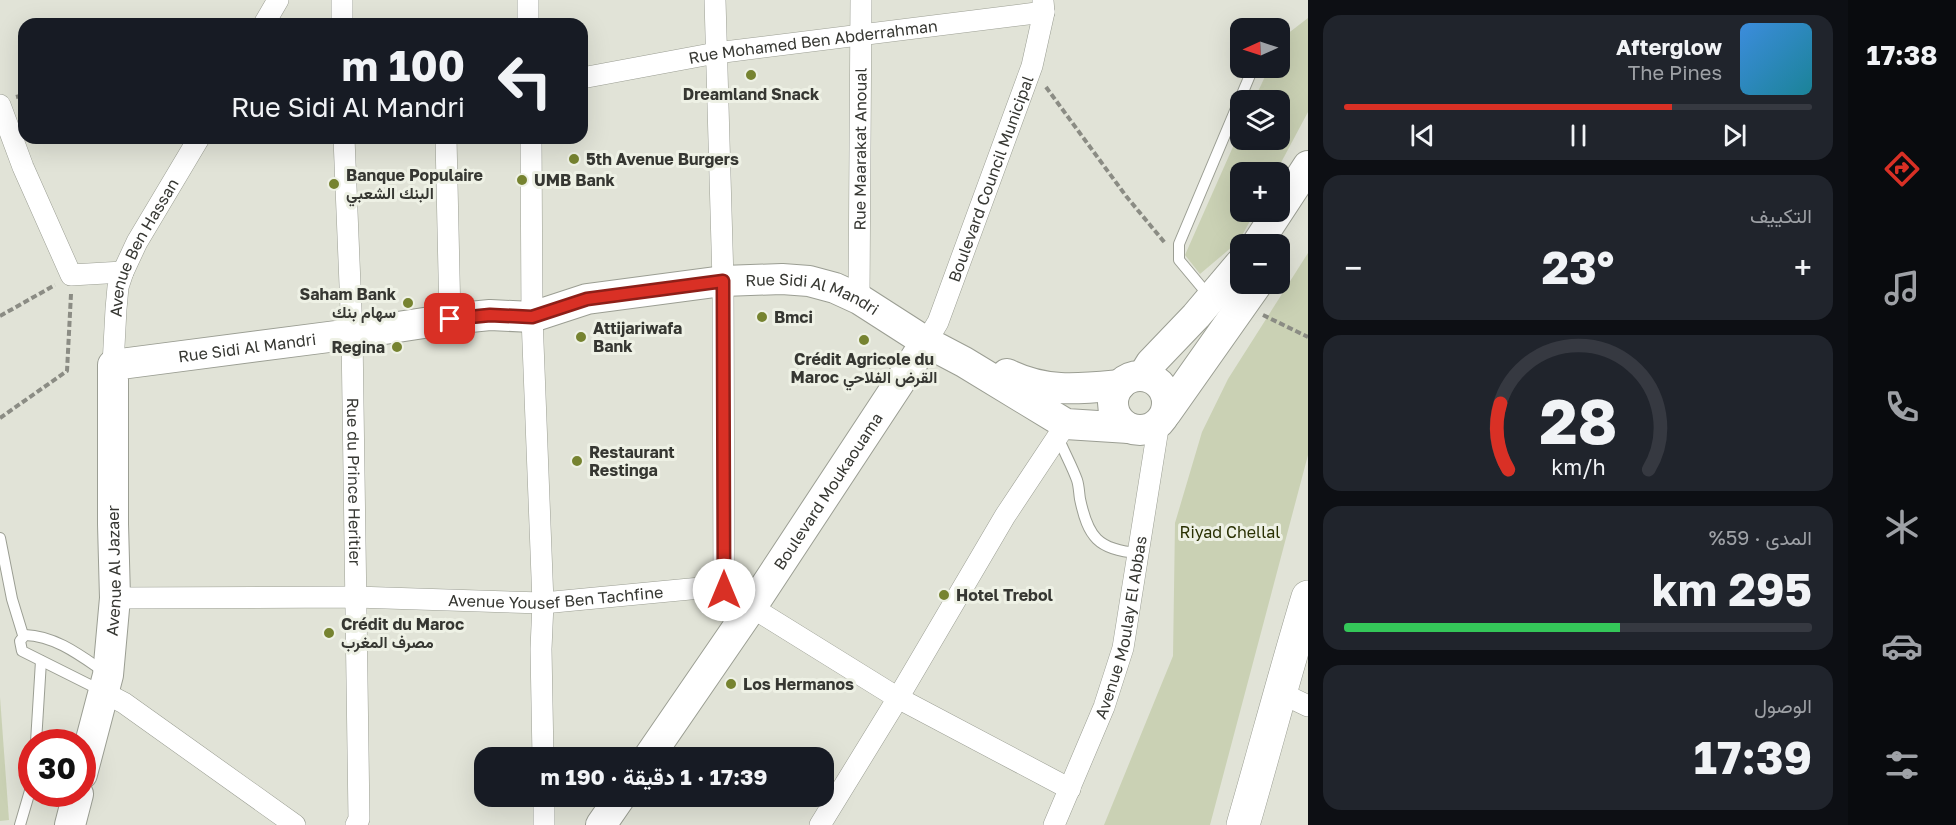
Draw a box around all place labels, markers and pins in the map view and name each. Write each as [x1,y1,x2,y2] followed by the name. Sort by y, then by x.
[744,68,758,82] marker: Dreamland Snack
[683,84,820,104] place label: Dreamland Snack
[586,149,739,169] place label: 5th Avenue Burgers
[567,152,581,166] marker: 5th Avenue Burgers
[346,165,483,207] place label: Banque Populaire البنك الشعبي
[534,170,615,190] place label: UMB Bank
[515,173,529,187] marker: UMB Bank
[327,177,341,191] marker: Banque Populaire البنك الشعبي
[300,284,397,323] place label: Saham Bank سهام بنك
[424,293,475,344] pin
[401,296,415,310] marker: Saham Bank سهام بنك
[774,307,813,327] place label: Bmci
[755,310,769,324] marker: Bmci
[593,318,682,356] place label: Attijariwafa Bank
[574,330,588,344] marker: Attijariwafa Bank
[857,333,871,347] marker: Crédit Agricole du Maroc القرض الفلاحي
[332,337,385,357] place label: Regina
[390,340,404,354] marker: Regina
[791,349,937,391] place label: Crédit Agricole du Maroc القرض الفلاحي
[589,442,675,480] place label: Restaurant Restinga
[570,454,584,468] marker: Restaurant Restinga
[956,585,1054,605] place label: Hotel Trebol
[937,588,951,602] marker: Hotel Trebol
[341,614,464,653] place label: Crédit du Maroc مصرف المغرب
[322,626,336,640] marker: Crédit du Maroc مصرف المغرب
[743,674,854,694] place label: Los Hermanos
[724,677,738,691] marker: Los Hermanos

